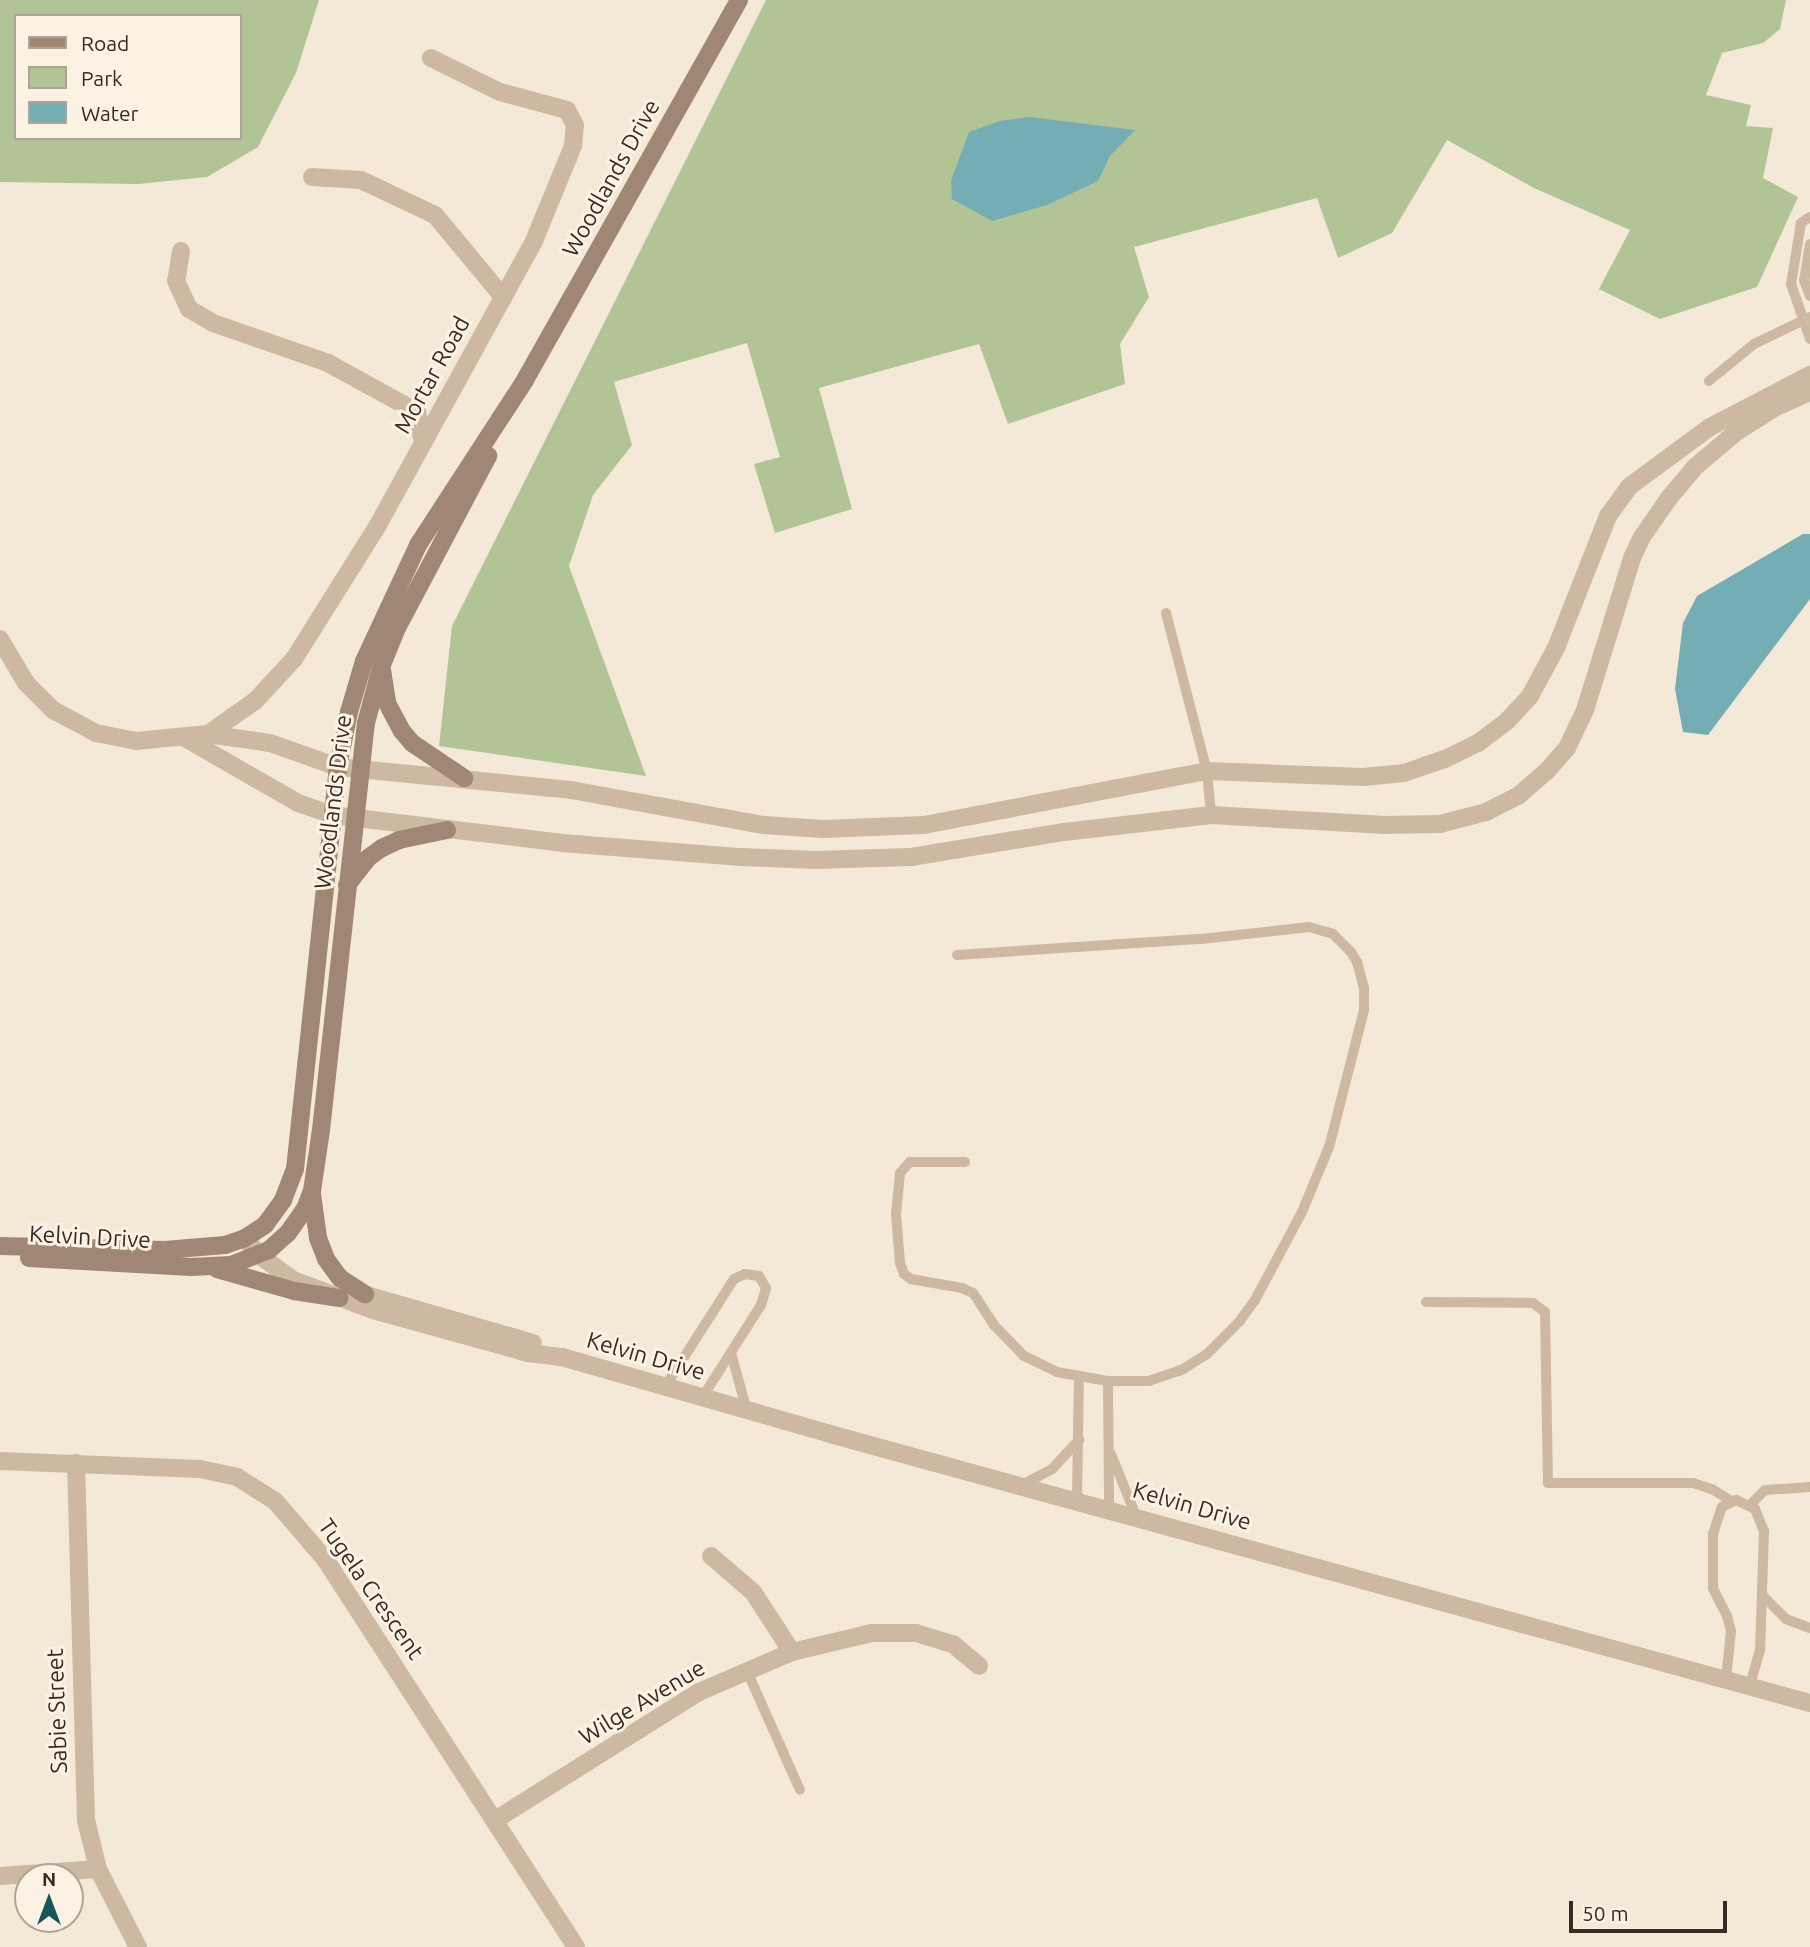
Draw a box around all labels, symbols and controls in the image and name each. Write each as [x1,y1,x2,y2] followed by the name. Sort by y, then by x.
[14,14,242,140] legend
[81,31,129,55] text: Road
[81,66,123,90] text: Park
[556,95,666,261] street label: Woodlands Drive
[81,101,139,125] text: Water
[388,311,476,439] street label: Mortar Road
[309,713,357,891] street label: Woodlands Drive
[28,1220,152,1254] street label: Kelvin Drive
[584,1326,708,1386] street label: Kelvin Drive
[1130,1476,1254,1536] street label: Kelvin Drive
[312,1513,430,1665] street label: Tugela Crescent
[41,1648,73,1774] street label: Sabie Street
[574,1654,710,1750] street label: Wilge Avenue
[14,1863,84,1933] north arrow
[42,1868,56,1890] text: N
[1572,1888,1730,1932] scale bar
[1582,1901,1629,1925] text: 50 m

